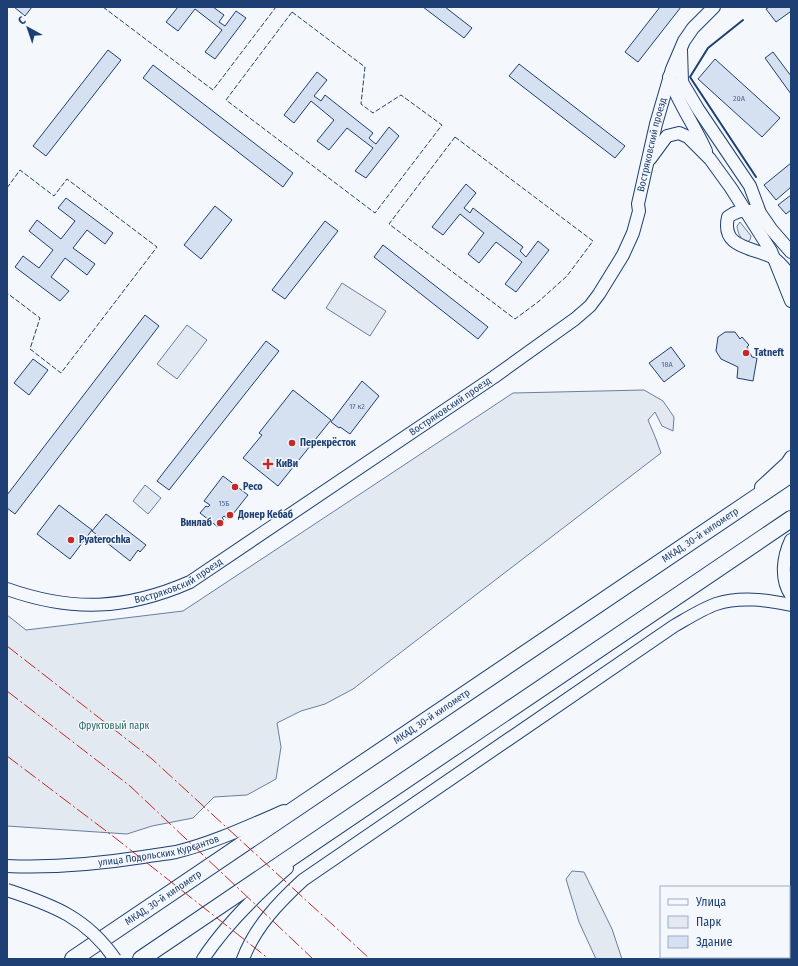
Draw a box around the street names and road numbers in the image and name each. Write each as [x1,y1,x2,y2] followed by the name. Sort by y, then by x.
[635,96,669,193] street label: Востряковский проезд
[407,375,493,438] street label: Востряковский проезд
[660,505,741,565] street label: МКАД, 30-й километр
[133,556,225,606] street label: Востряковский проезд
[391,687,472,747] street label: МКАД, 30-й километр
[98,833,221,869] street label: улица Подольских Курсантов
[123,868,204,928] street label: МКАД, 30-й километр

